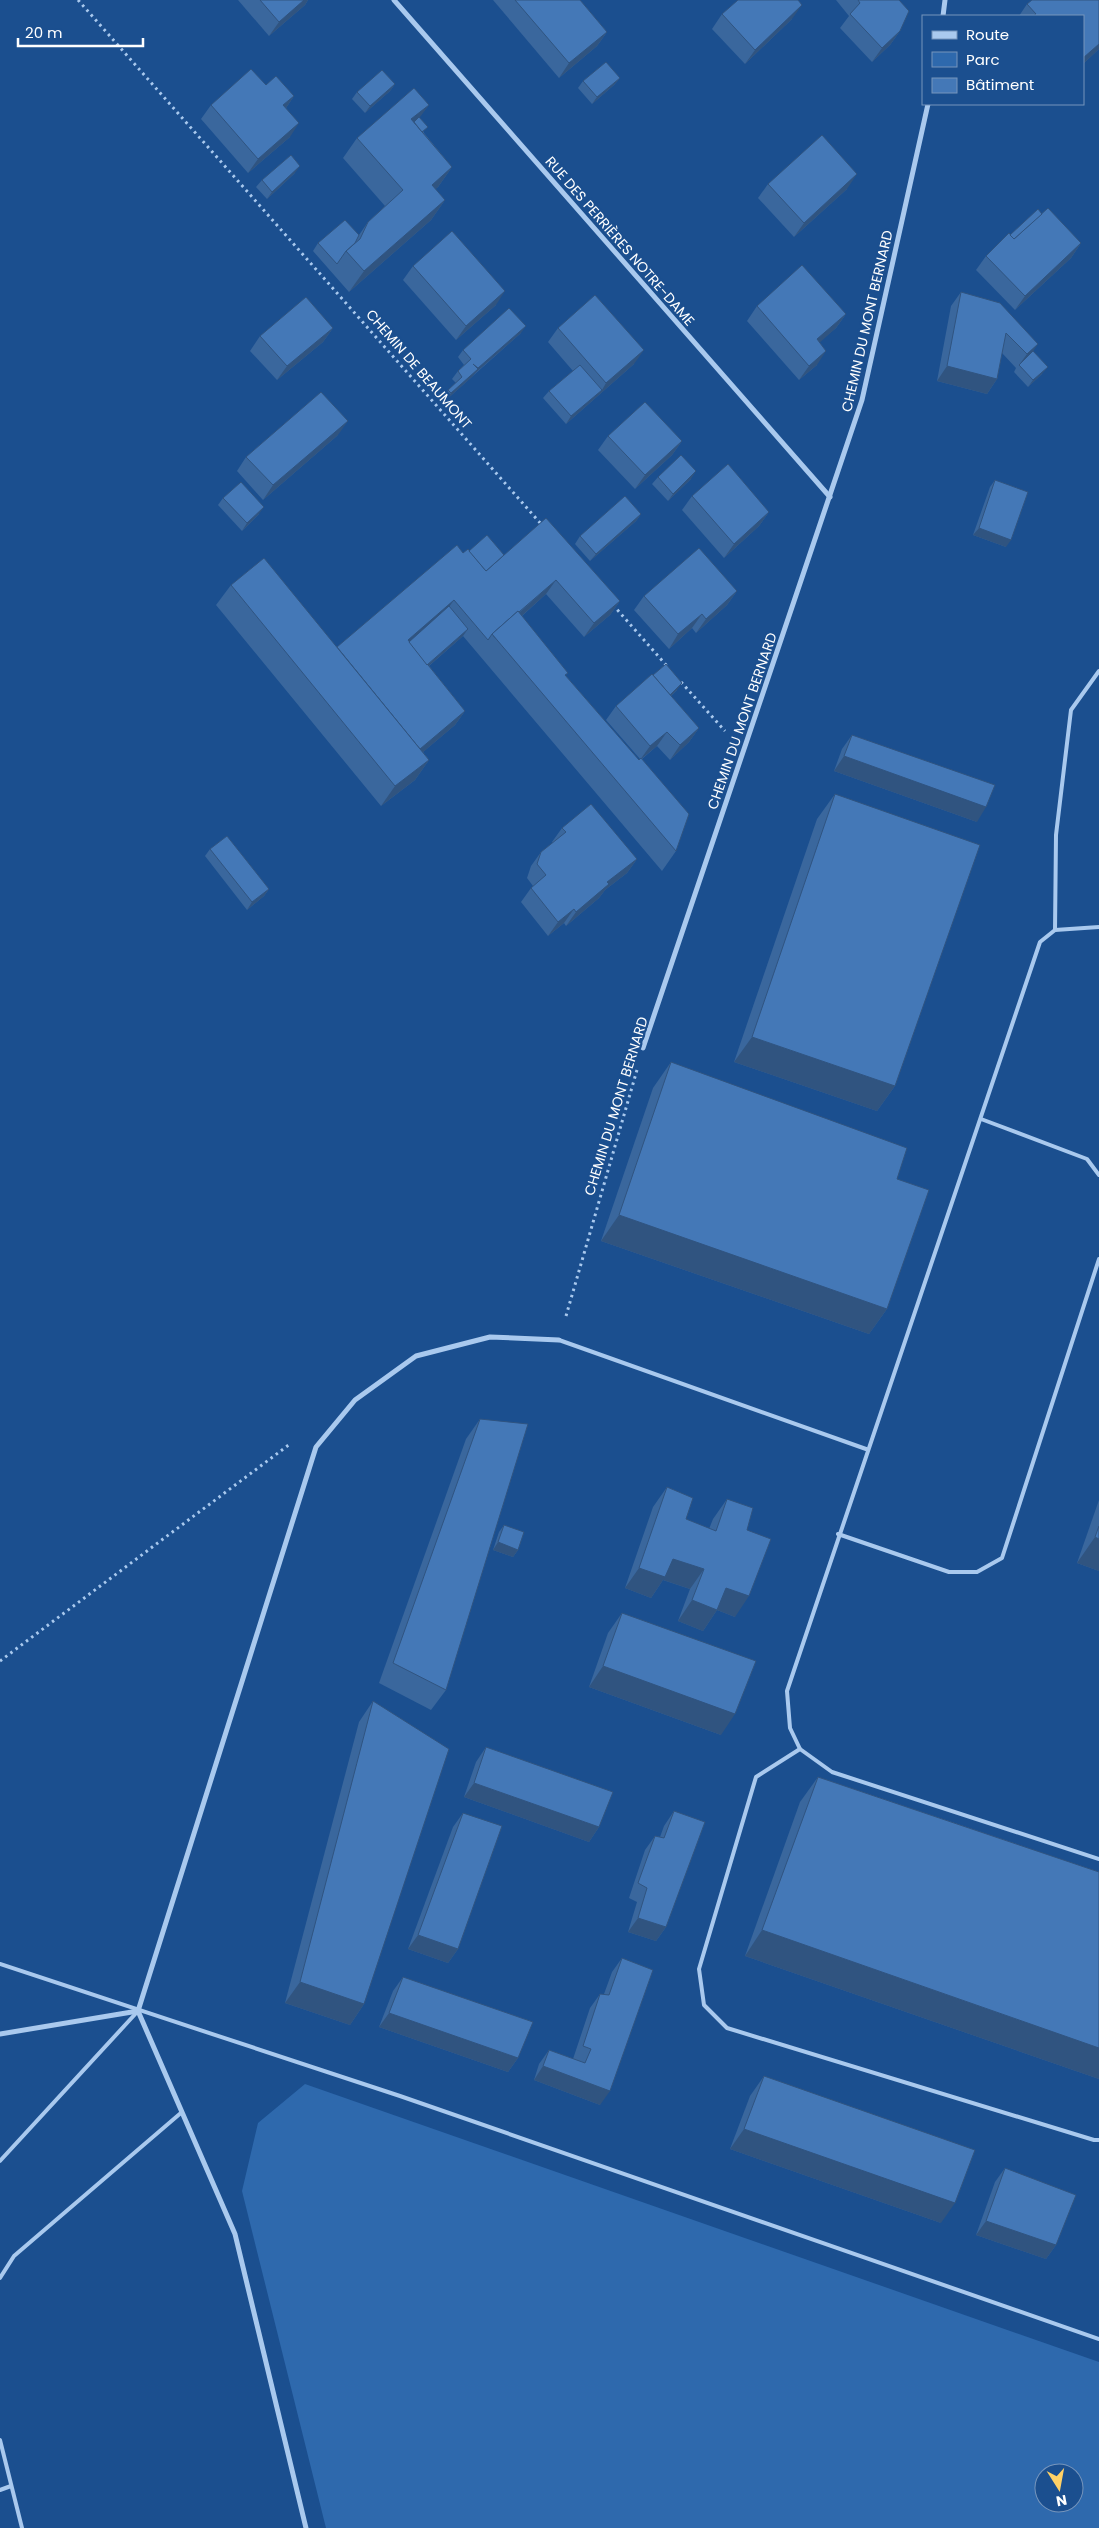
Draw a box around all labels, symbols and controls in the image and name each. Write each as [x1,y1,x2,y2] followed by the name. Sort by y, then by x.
[18,15,142,47] scale bar
[922,15,1084,105] legend
[25,22,63,43] text: 20 m
[966,24,1009,45] text: Route
[966,49,1000,70] text: Parc
[966,74,1034,95] text: Bâtiment
[541,152,699,330] street label: RUE DES PERRIÈRES NOTRE-DAME
[836,228,898,414] street label: CHEMIN DU MONT BERNARD
[361,305,477,434] street label: CHEMIN DE BEAUMONT
[702,630,782,812] street label: CHEMIN DU MONT BERNARD
[579,1014,653,1198] street label: CHEMIN DU MONT BERNARD
[1034,2463,1084,2513] north arrow
[1054,2490,1069,2512] text: N

